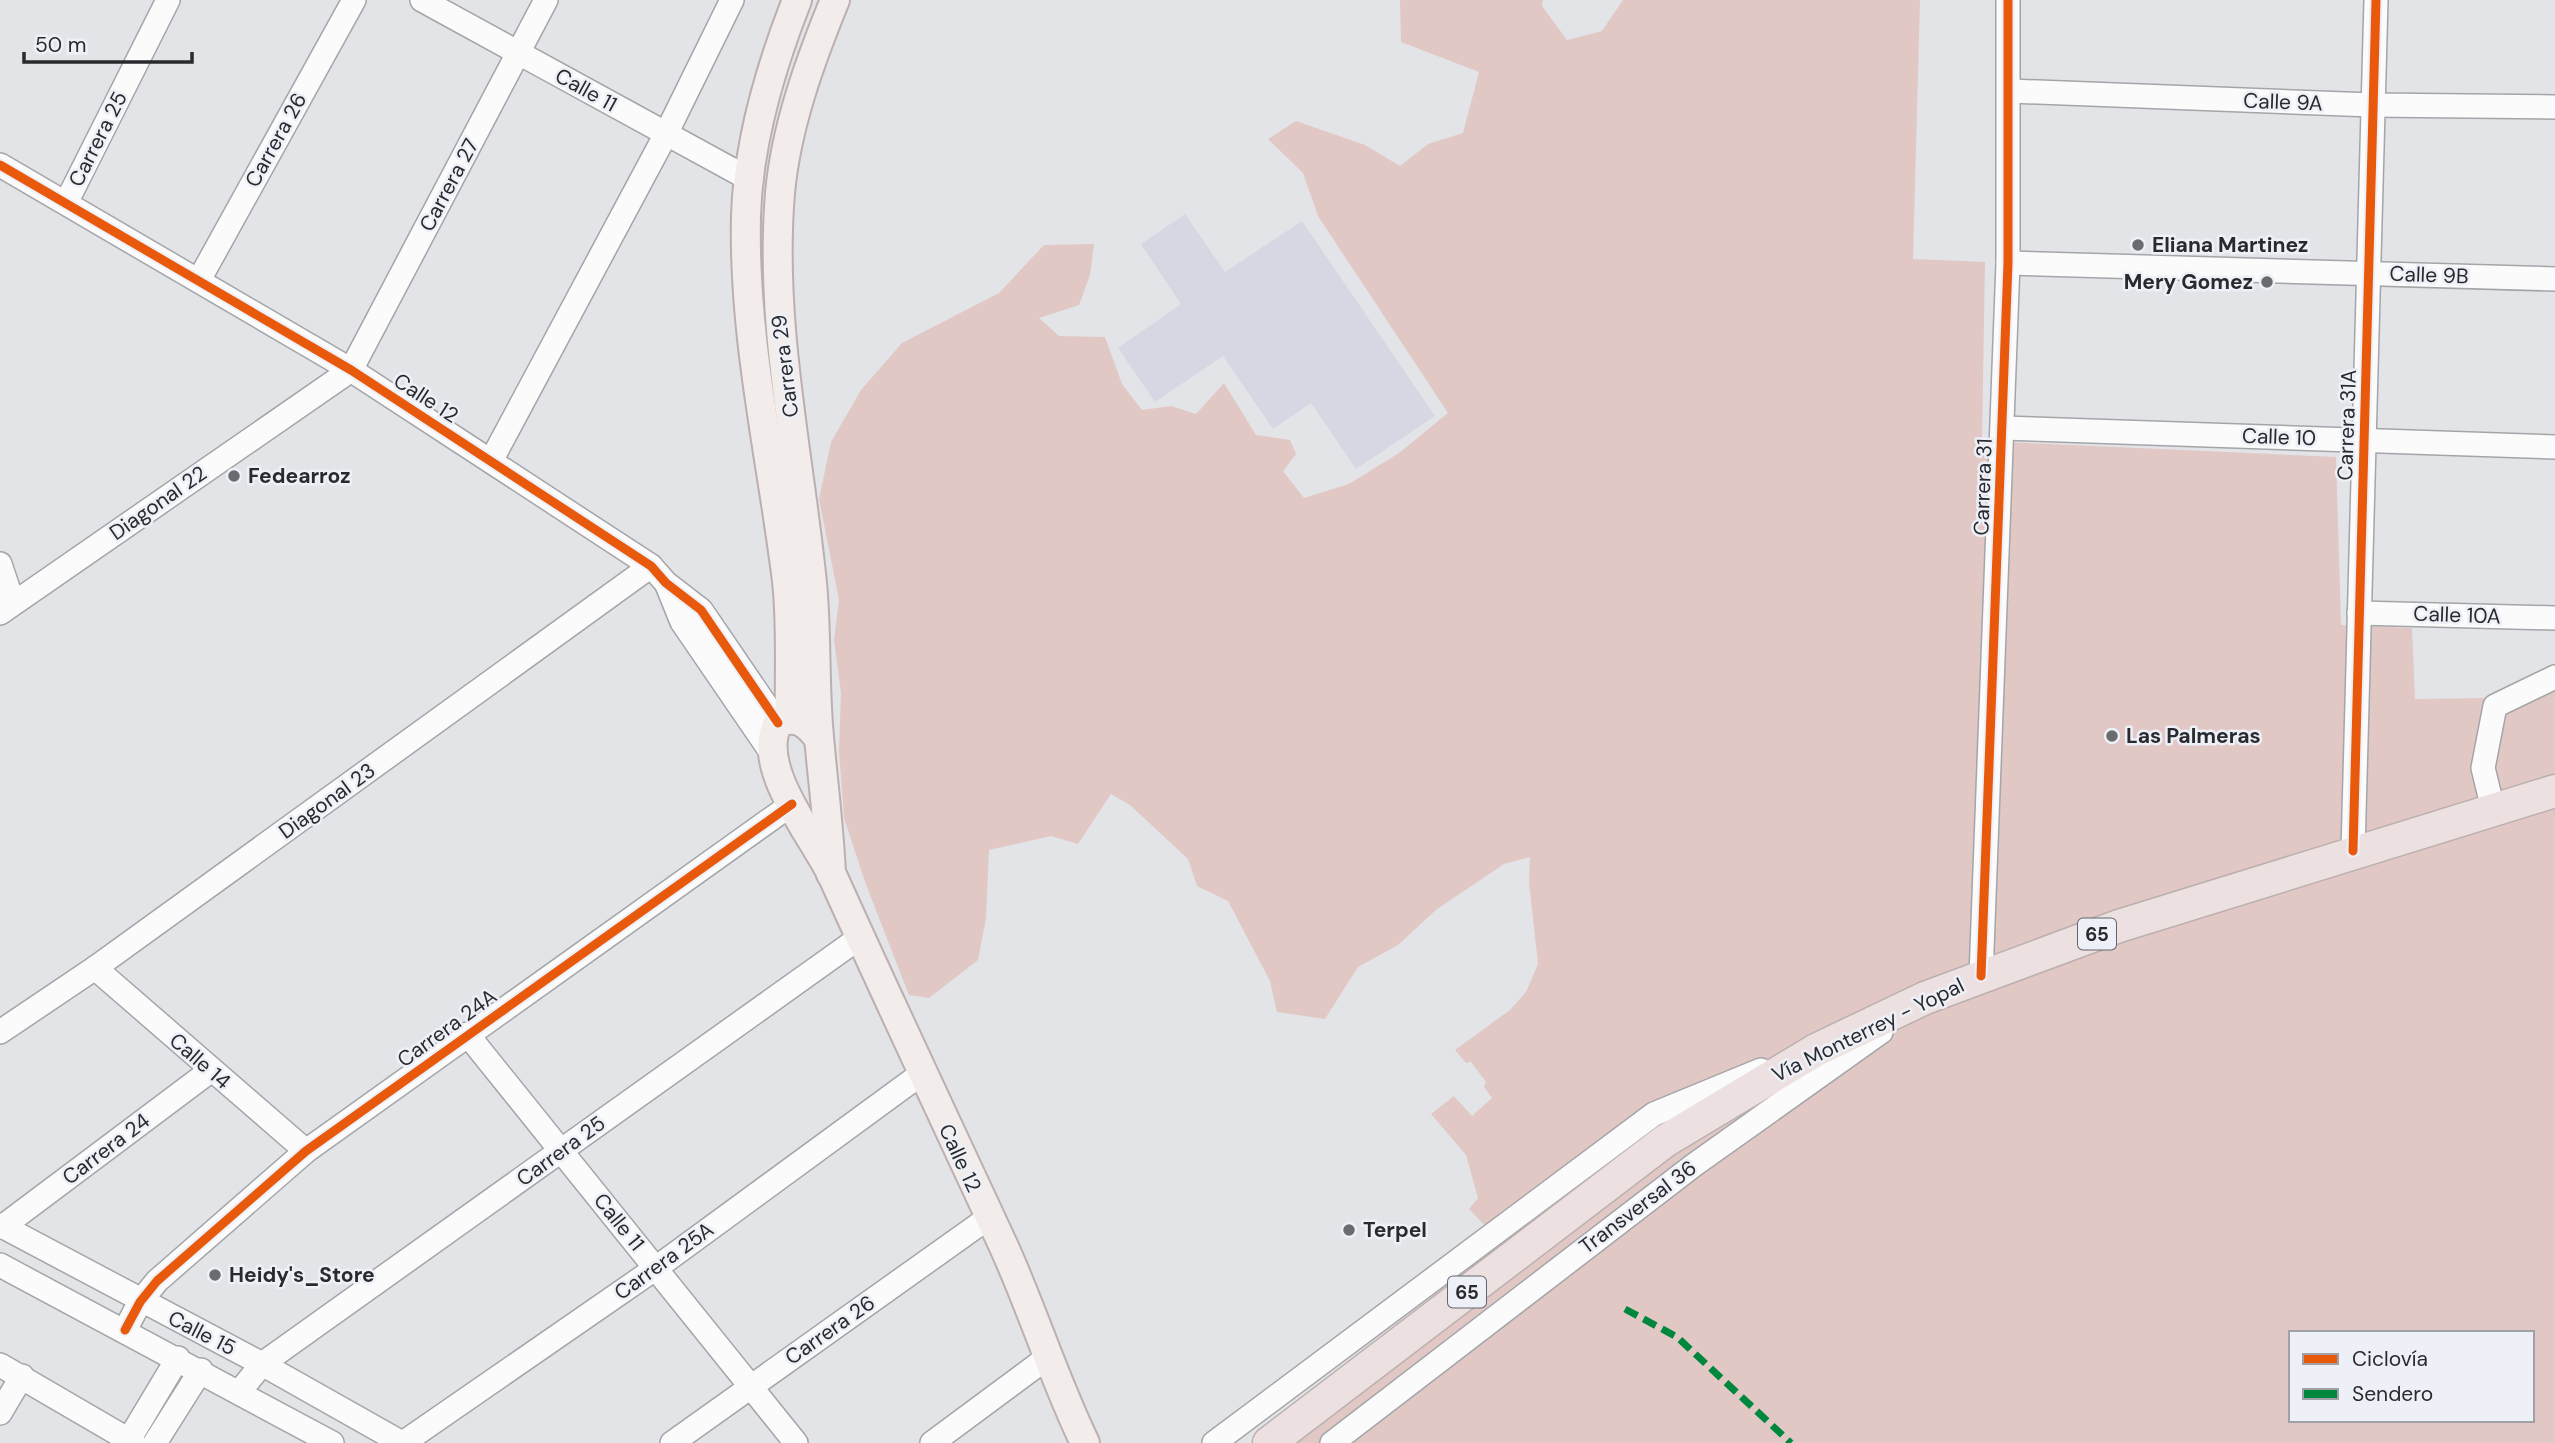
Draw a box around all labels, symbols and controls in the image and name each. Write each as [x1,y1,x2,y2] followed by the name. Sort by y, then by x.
[24,21,192,65] scale bar
[35,31,86,59] text: 50 m
[550,62,622,118] street label: Calle 11
[62,87,134,191] street label: Carrera 25
[2243,87,2323,117] street label: Calle 9A
[239,88,313,192] street label: Carrera 26
[413,134,485,236] street label: Carrera 27
[2152,231,2308,259] place label: Eliana Martinez
[2130,237,2146,253] marker: Eliana Martinez
[2389,260,2469,290] street label: Calle 9B
[2124,268,2253,296] place label: Mery Gomez
[2259,274,2275,290] marker: Mery Gomez
[765,313,805,419] street label: Carrera 29
[388,367,464,429] street label: Calle 12
[2331,369,2363,481] street label: Carrera 31A
[2241,422,2317,452] street label: Calle 10
[1967,438,1999,536] street label: Carrera 31
[104,459,212,547] street label: Diagonal 22
[248,462,351,490] place label: Fedearroz
[226,468,242,484] marker: Fedearroz
[2413,599,2501,631] street label: Calle 10A
[2126,722,2261,750] place label: Las Palmeras
[2104,728,2120,744] marker: Las Palmeras
[273,756,381,846] street label: Diagonal 23
[2078,918,2116,950] road number: 65
[1767,971,1969,1089] street label: Vía Monterrey - Yopal
[392,982,503,1074] street label: Carrera 24A
[163,1027,237,1096] street label: Calle 14
[57,1107,156,1191] street label: Carrera 24
[511,1109,611,1193] street label: Carrera 25
[932,1119,988,1197] street label: Calle 12
[1574,1154,1702,1260] street label: Transversal 36
[587,1187,651,1257] street label: Calle 11
[609,1215,719,1307] street label: Carrera 25A
[1363,1216,1427,1244] place label: Terpel
[1341,1222,1357,1238] marker: Terpel
[229,1261,375,1289] place label: Heidy's_Store
[207,1267,223,1283] marker: Heidy's_Store
[1448,1276,1486,1308] road number: 65
[780,1289,880,1371] street label: Carrera 26
[163,1304,241,1362] street label: Calle 15
[2289,1331,2534,1422] legend
[2352,1345,2428,1373] text: Ciclovía
[2352,1380,2433,1408] text: Sendero

